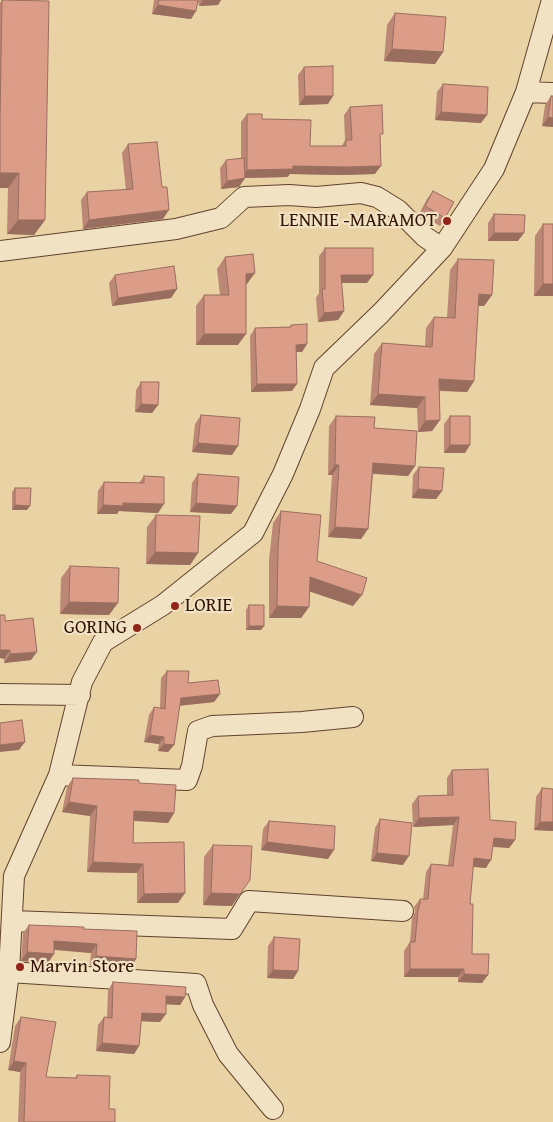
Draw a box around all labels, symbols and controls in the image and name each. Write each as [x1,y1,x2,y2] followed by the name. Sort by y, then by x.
[280,210,437,232] place label: LENNIE -MARAMOT
[441,215,453,227] marker: LENNIE -MARAMOT
[185,595,232,617] place label: LORIE
[169,600,181,612] marker: LORIE
[64,617,127,639] place label: GORING
[131,622,143,634] marker: GORING
[30,956,134,978] place label: Marvin Store
[14,961,26,973] marker: Marvin Store

